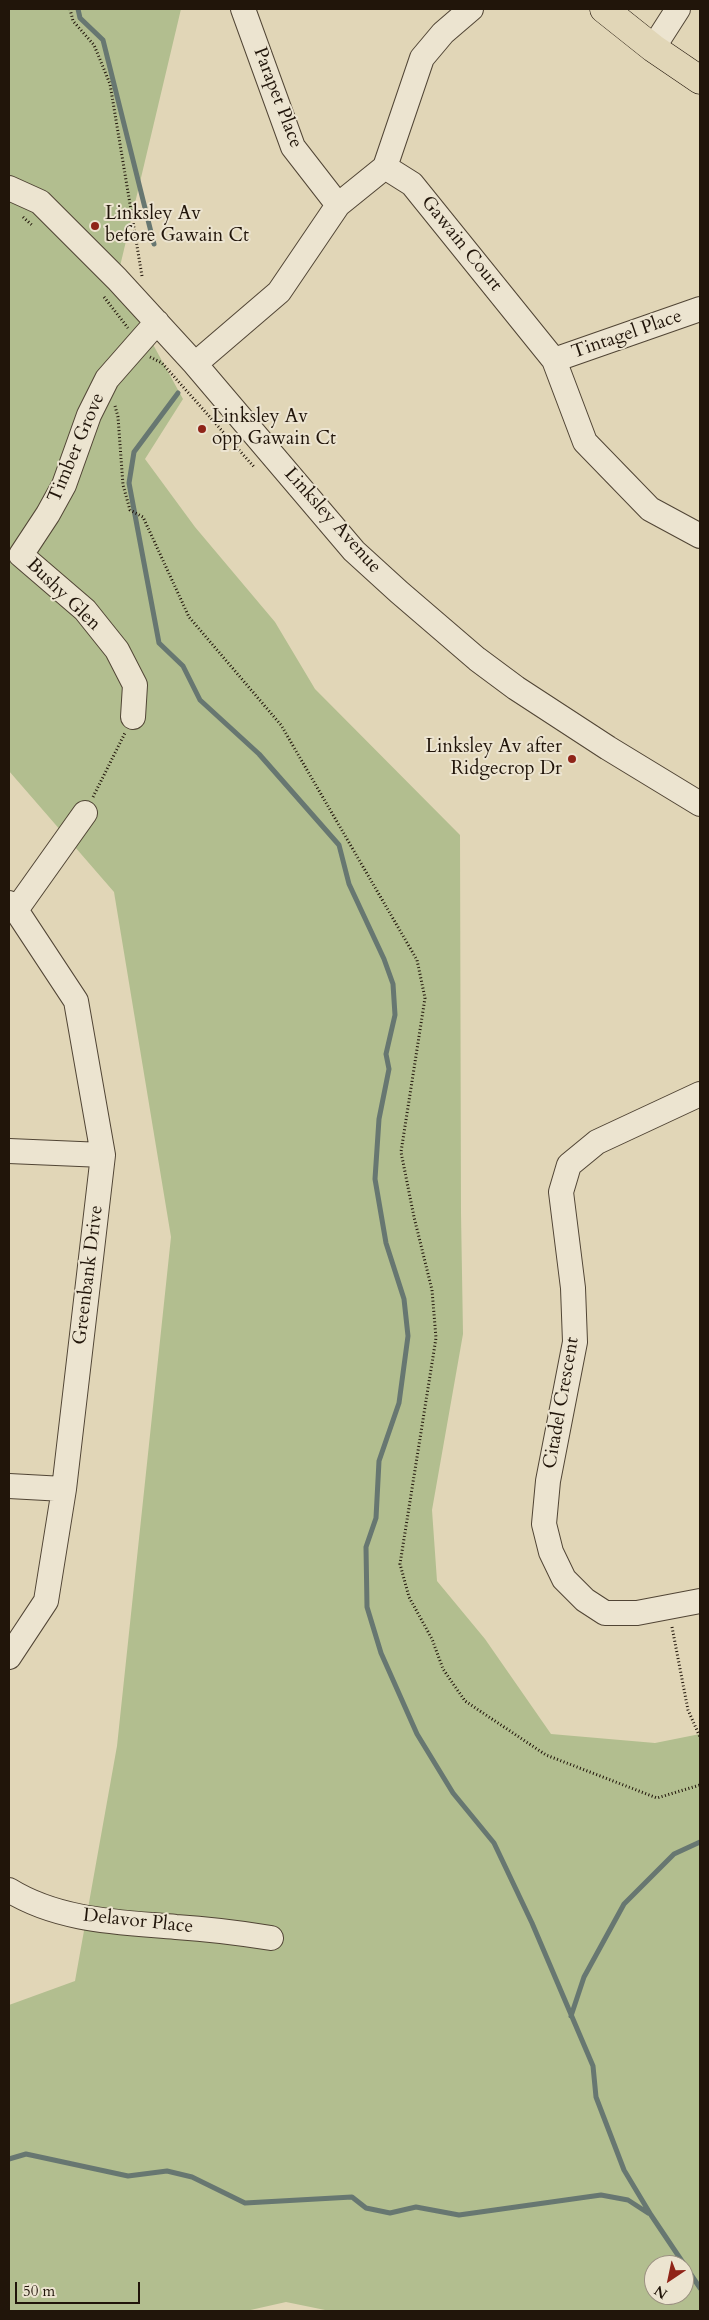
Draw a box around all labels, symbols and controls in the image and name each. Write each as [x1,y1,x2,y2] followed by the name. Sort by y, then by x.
[247,44,307,152] street label: Parapet Place
[416,192,506,296] street label: Gawain Court
[105,204,249,248] place label: Linksley Av before Gawain Ct
[89,220,101,232] marker: Linksley Av before Gawain Ct
[569,305,685,365] street label: Tintagel Place
[44,390,110,506] street label: Timber Grove
[212,407,336,451] place label: Linksley Av opp Gawain Ct
[196,423,208,435] marker: Linksley Av opp Gawain Ct
[279,463,385,579] street label: Linksley Avenue
[21,554,105,636] street label: Bushy Glen
[425,737,562,781] place label: Linksley Av after Ridgecrop Dr
[566,753,578,765] marker: Linksley Av after Ridgecrop Dr
[69,1204,109,1346] street label: Greenbank Drive
[539,1335,585,1471] street label: Citadel Crescent
[82,1905,194,1939] street label: Delavor Place
[644,2255,694,2305] north arrow
[18,2272,142,2304] scale bar
[23,2281,55,2301] text: 50 m
[651,2281,671,2303] text: N

